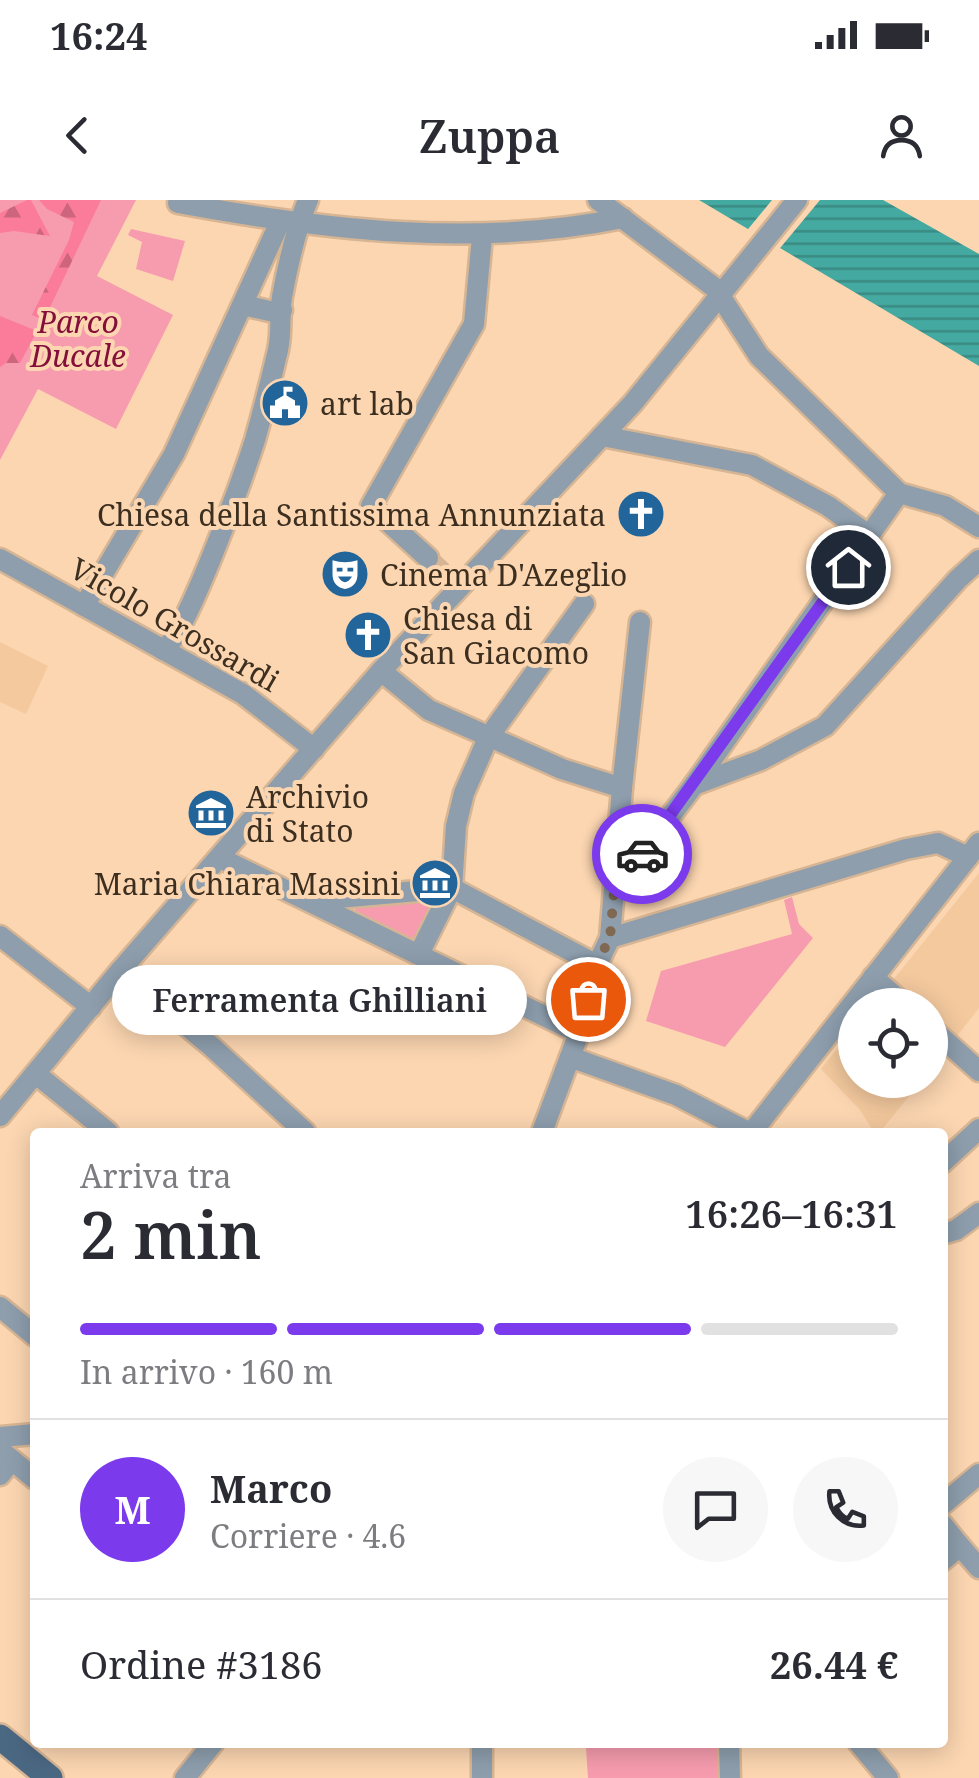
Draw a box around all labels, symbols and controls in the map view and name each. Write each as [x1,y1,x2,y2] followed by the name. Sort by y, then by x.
[50,9,147,61] text: 16:24
[419,105,560,166] text: Zuppa
[50,108,105,163] icon: back
[874,108,929,163] icon: person
[29,301,126,376] park label: Parco Ducale
[259,377,311,429] public building icon: art lab
[320,383,414,424] place label: art lab
[615,488,667,540] church icon: Chiesa della Santissima Annunziata
[97,494,606,535] place label: Chiesa della Santissima Annunziata
[806,525,891,610] pin
[821,540,876,595] icon: home
[63,547,287,701] street label: Vicolo Grossardi
[319,548,371,600] theatre icon: Cinema D'Azeglio
[380,554,627,595] place label: Cinema D'Azeglio
[403,598,589,673] place label: Chiesa di San Giacomo
[342,609,394,661] church icon: Chiesa di San Giacomo
[246,776,369,851] place label: Archivio di Stato
[185,787,237,839] museum icon: Archivio di Stato
[592,804,692,904] courier
[615,827,670,882] icon: car
[409,857,461,909] museum icon: Maria Chiara Massini
[94,863,400,904] place label: Maria Chiara Massini
[546,957,631,1042] pin
[113,964,528,1034] callout: Ferramenta Ghilliani
[561,972,616,1027] icon: bag
[152,978,487,1021] text: Ferramenta Ghilliani
[838,988,948,1098] map controls
[838,988,948,1098] button: locate
[80,1154,232,1197] text: Arriva tra
[685,1187,898,1239] text: 16:26–16:31
[80,1190,262,1278] text: 2 min
[80,1350,333,1393] text: In arrivo · 160 m
[663,1457,768,1562] button: chat
[793,1457,898,1562] button: phone
[210,1462,332,1514] text: Marco
[114,1483,151,1535] text: M
[210,1514,406,1557] text: Corriere · 4.6
[80,1638,323,1690] text: Ordine #3186
[770,1638,898,1690] text: 26.44 €

